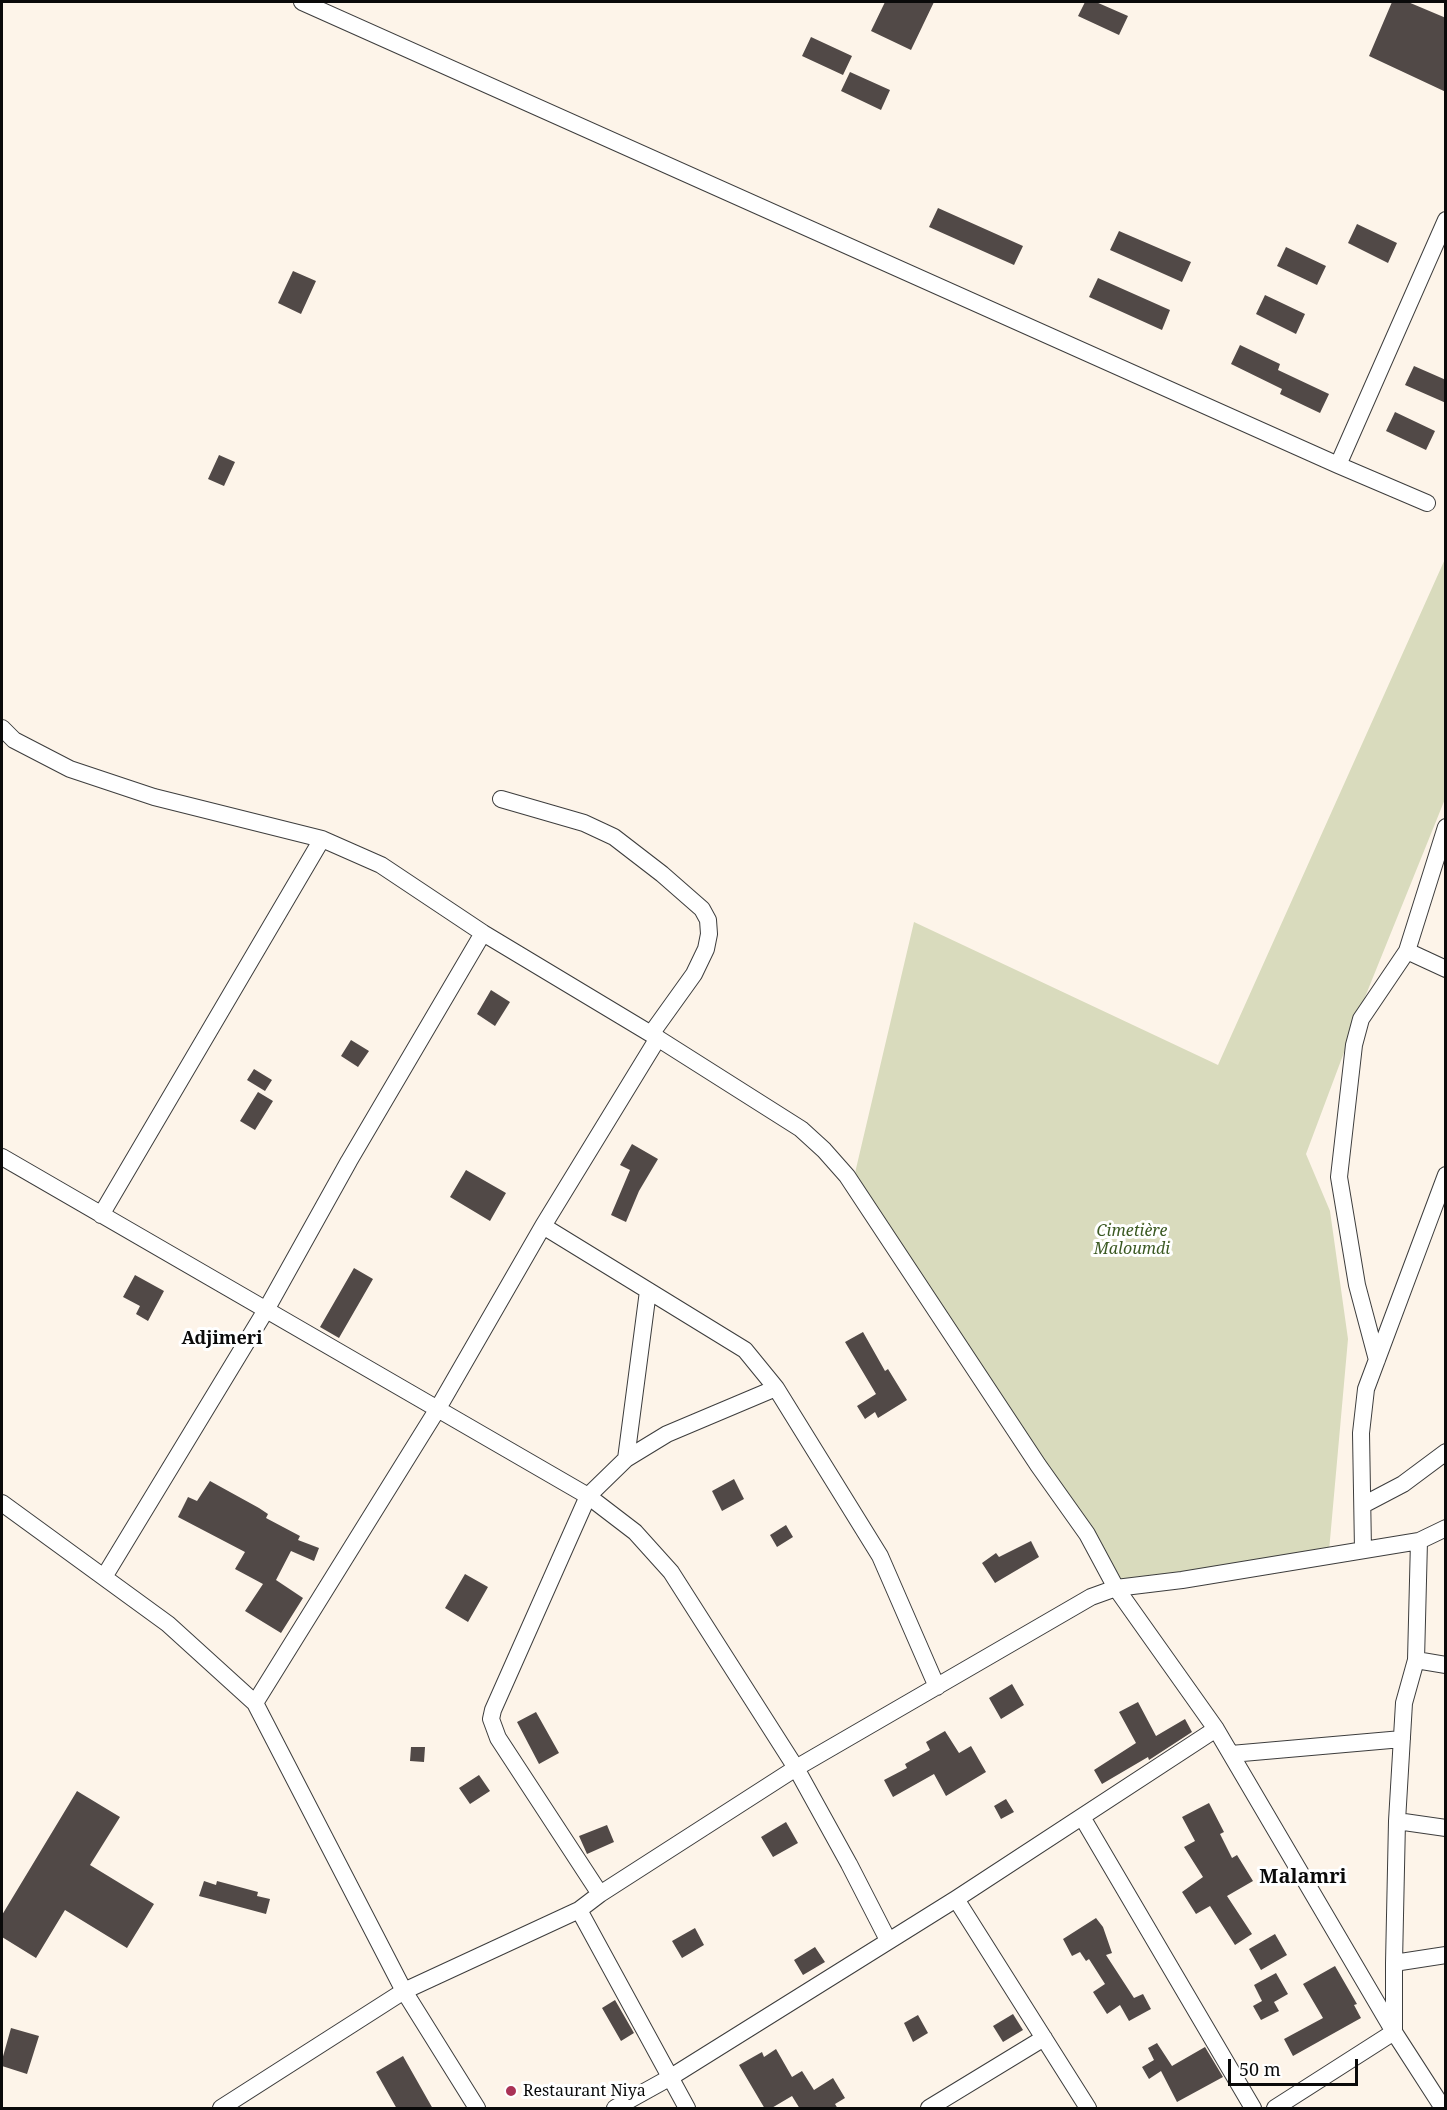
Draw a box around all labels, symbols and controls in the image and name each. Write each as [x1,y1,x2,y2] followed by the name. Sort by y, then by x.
[1094,1221,1170,1259] park label: Cimetière Maloumdi
[181,1328,263,1350] district label: Adjimeri
[1259,1865,1347,1889] district label: Malamri
[1231,2047,1362,2085] scale bar
[1239,2057,1281,2081] text: 50 m
[523,2081,646,2101] place label: Restaurant Niya
[504,2084,518,2098] marker: Restaurant Niya

